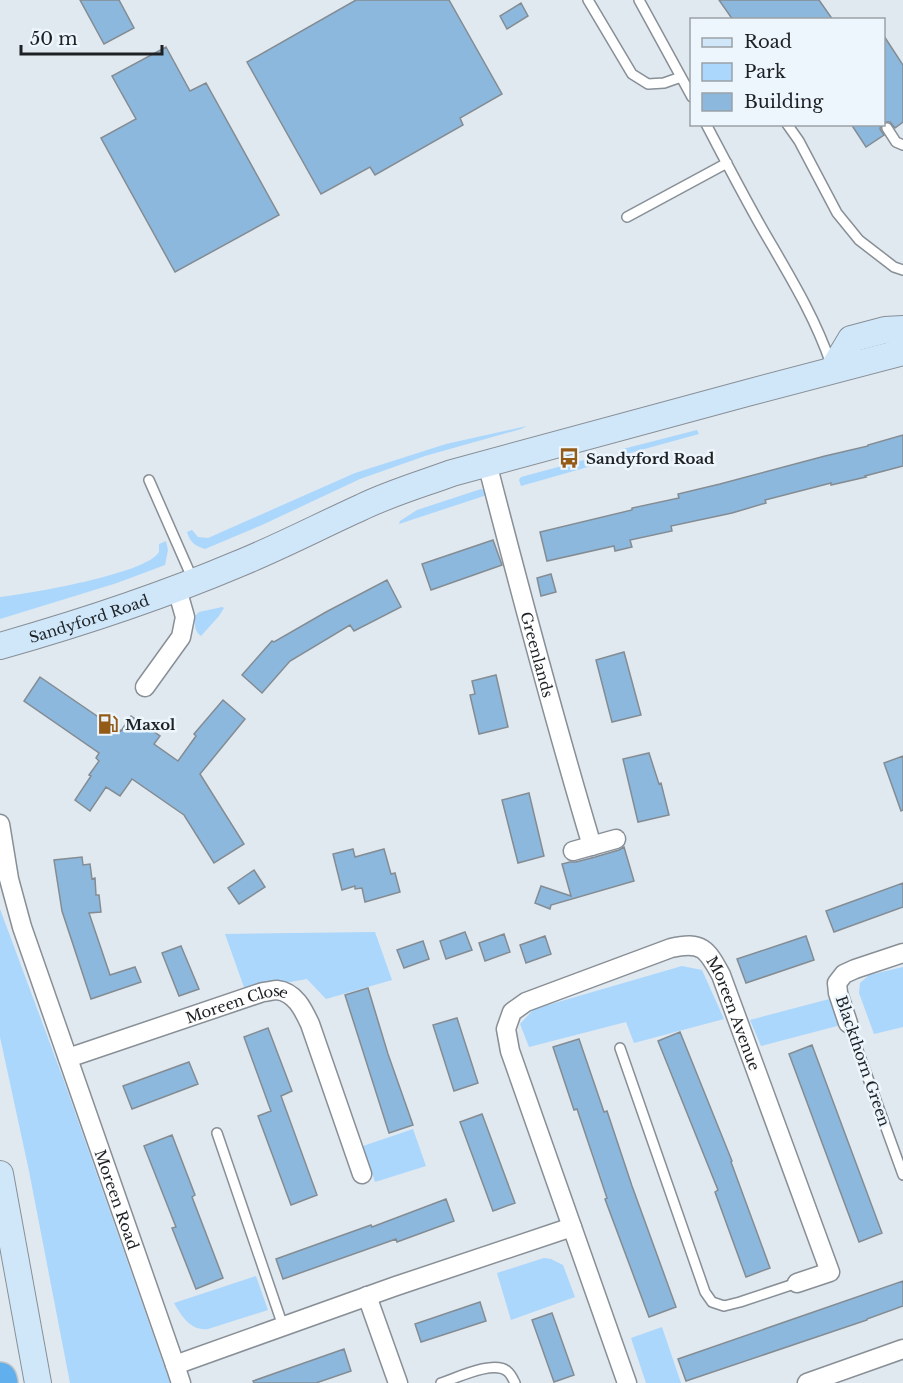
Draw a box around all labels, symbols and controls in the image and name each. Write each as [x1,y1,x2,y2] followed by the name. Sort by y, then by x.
[21,18,162,56] scale bar
[690,18,885,126] legend
[30,28,78,50] text: 50 m
[744,31,792,53] text: Road
[744,61,786,83] text: Park
[744,91,823,113] text: Building
[557,446,581,470] bus stop icon: Sandyford Road
[586,449,715,468] place label: Sandyford Road
[27,590,151,647] street label: Sandyford Road
[517,609,558,700] street label: Greenlands
[96,712,120,736] fuel station icon: Maxol
[125,715,176,734] place label: Maxol
[703,952,765,1073] street label: Moreen Avenue
[183,980,291,1027] street label: Moreen Close
[832,993,894,1129] street label: Blackthorn Green
[91,1147,143,1252] street label: Moreen Road

